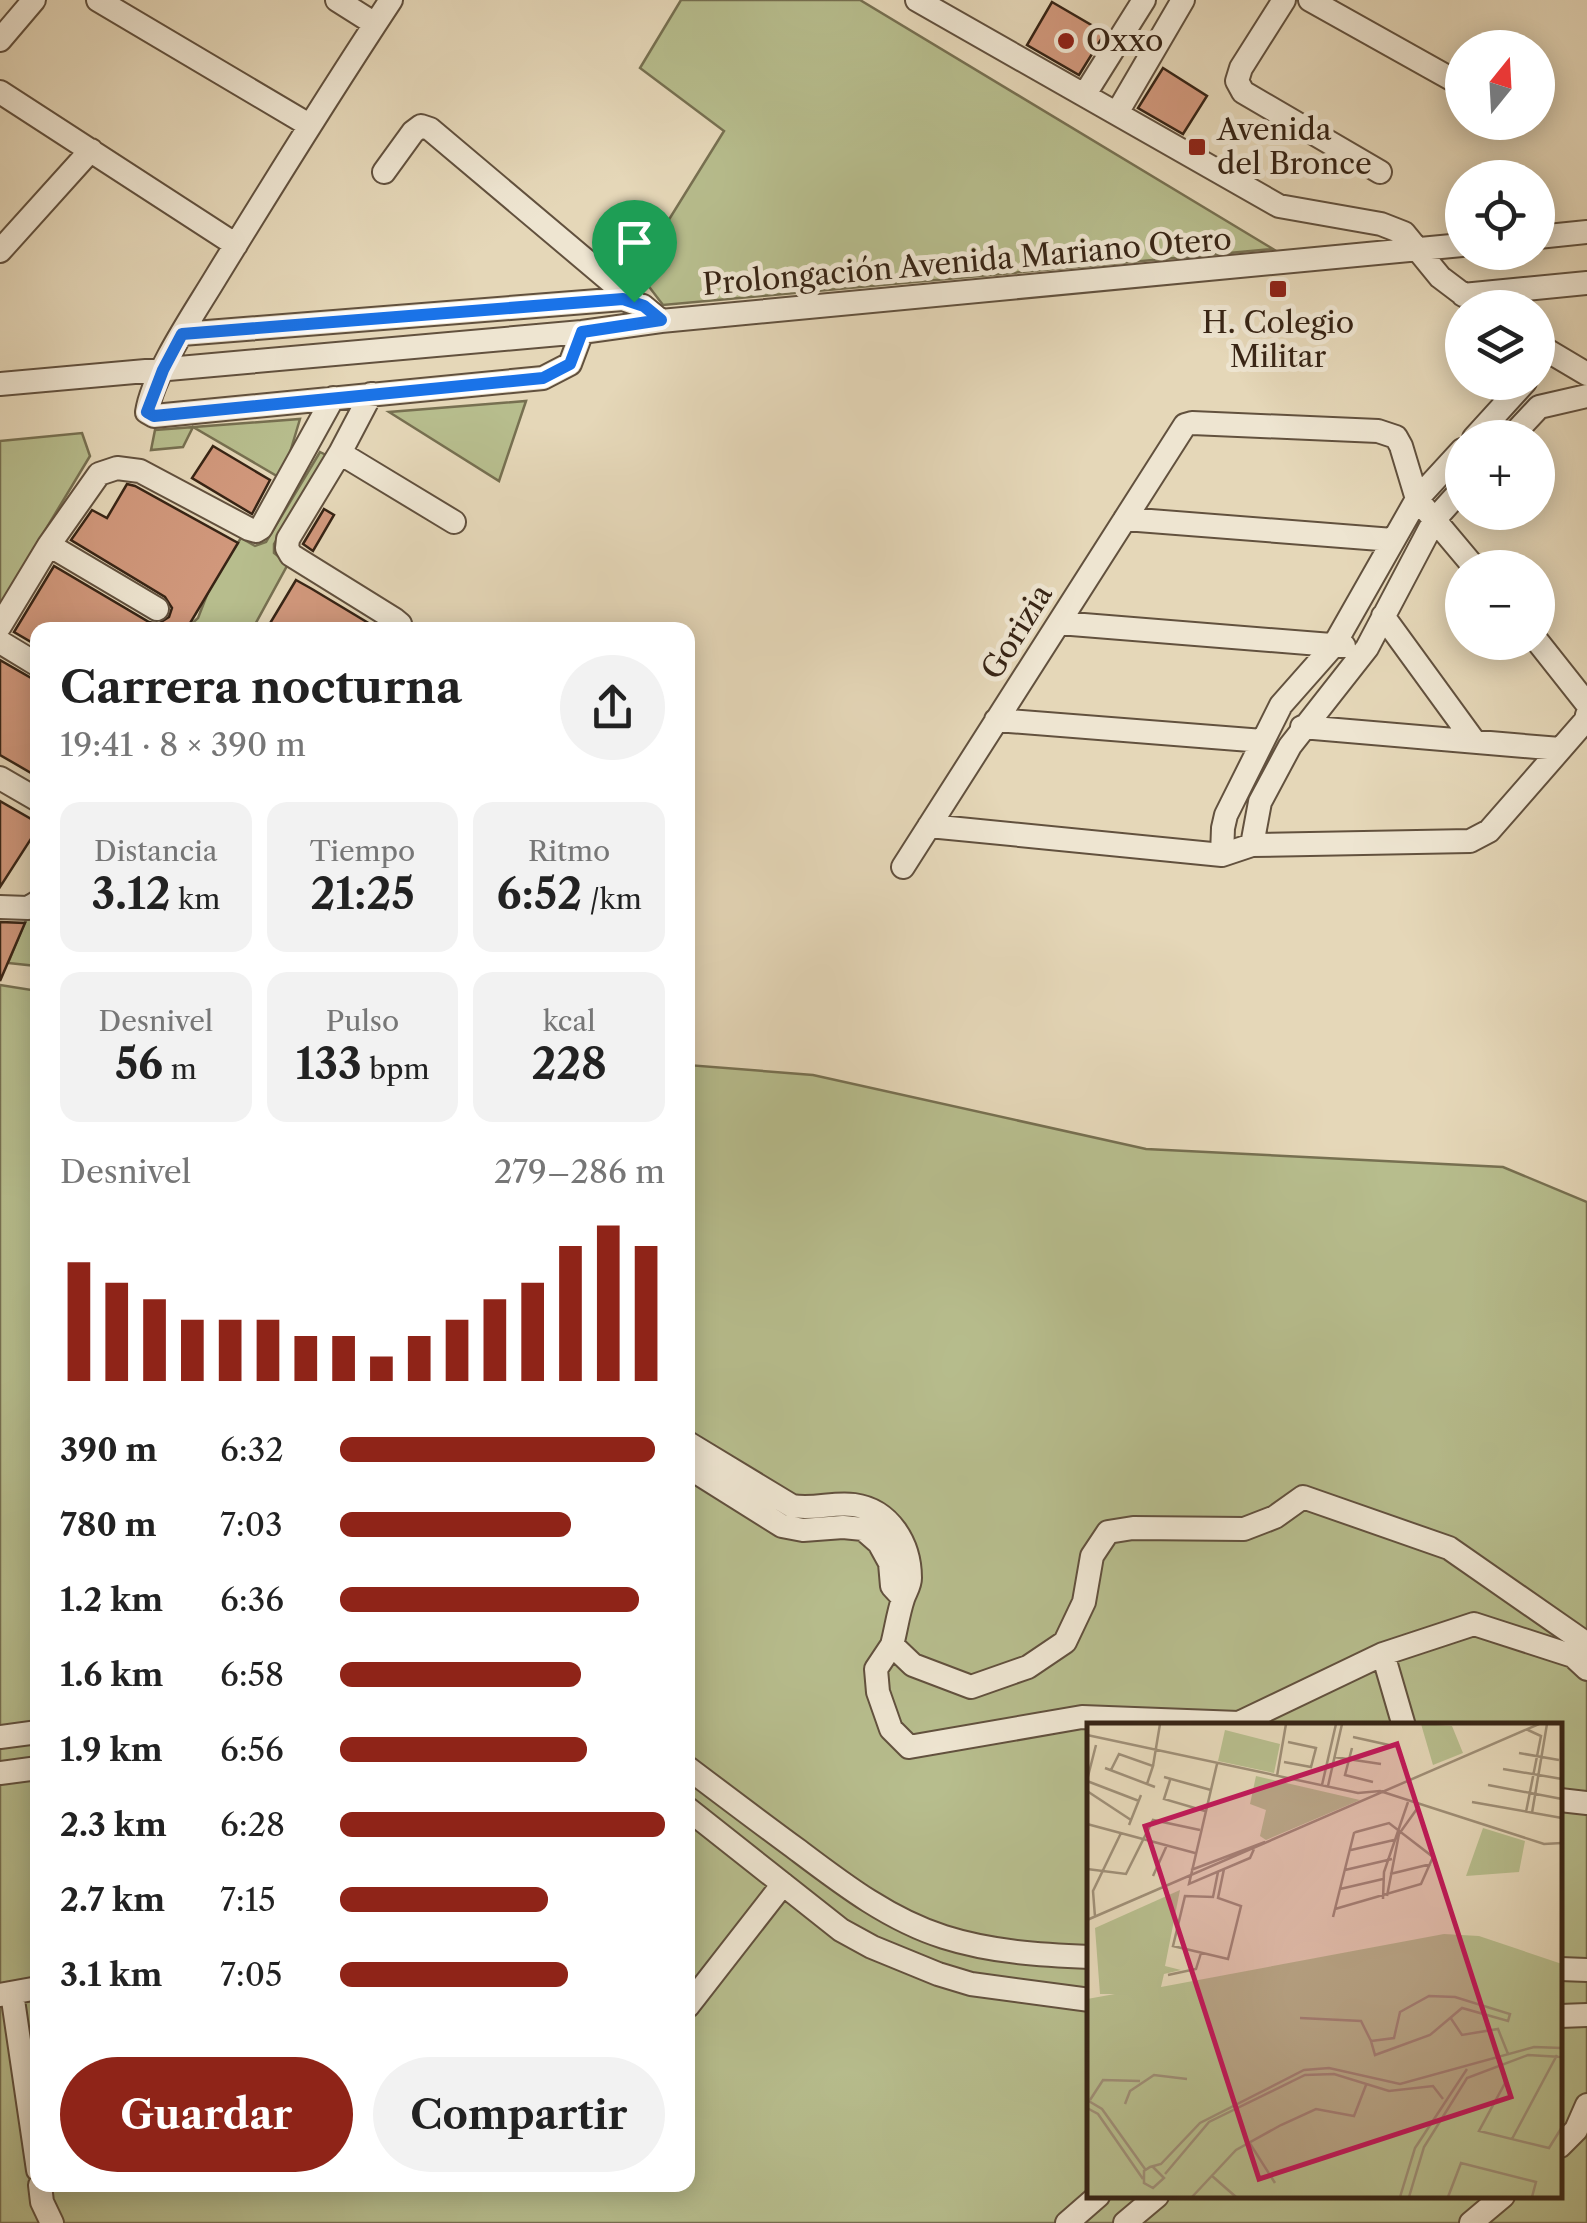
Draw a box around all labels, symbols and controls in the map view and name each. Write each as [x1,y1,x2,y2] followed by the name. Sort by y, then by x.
[1086,22,1163,59] place label: Oxxo
[1055,30,1077,52] marker: Oxxo
[1445,30,1555,140] north arrow
[1445,30,1555,660] map controls
[1216,111,1372,182] place label: Avenida del Bronce
[1186,136,1208,158] marker: Avenida del Bronce
[1445,160,1555,270] button: locate
[592,200,677,303] pin
[607,215,662,270] icon: arrive
[701,220,1233,303] street label: Prolongación Avenida Mariano Otero
[1267,278,1289,300] marker: H. Colegio Militar
[1445,290,1555,400] button: layers
[1202,304,1354,375] place label: H. Colegio Militar
[1445,420,1555,530] button: +
[1445,550,1555,660] button: −
[973,577,1060,686] street label: Gorizia
[560,655,665,760] button: share
[60,659,462,715] text: Carrera nocturna
[60,725,306,764] text: 19:41 · 8 × 390 m
[94,834,218,868] text: Distancia
[310,834,415,868] text: Tiempo
[528,834,610,868] text: Ritmo
[91,868,171,920] text: 3.12
[310,868,415,920] text: 21:25
[496,868,582,920] text: 6:52
[171,882,220,916] text: km
[582,882,642,916] text: /km
[98,1004,213,1038] text: Desnivel
[326,1004,399,1038] text: Pulso
[543,1004,596,1038] text: kcal
[115,1038,163,1090] text: 56
[295,1038,362,1090] text: 133
[531,1038,607,1090] text: 228
[163,1052,197,1086] text: m
[362,1052,430,1086] text: bpm
[60,1152,191,1191] text: Desnivel
[494,1152,665,1191] text: 279–286 m
[60,1430,157,1469] text: 390 m
[220,1430,284,1469] text: 6:32
[60,1505,157,1544] text: 780 m
[220,1505,283,1544] text: 7:03
[60,1580,163,1619] text: 1.2 km
[220,1580,284,1619] text: 6:36
[60,1655,163,1694] text: 1.6 km
[220,1655,284,1694] text: 6:58
[1087,1723,1562,2198] inset map
[60,1730,163,1769] text: 1.9 km
[220,1730,284,1769] text: 6:56
[60,1805,167,1844] text: 2.3 km
[220,1805,285,1844] text: 6:28
[60,1880,165,1919] text: 2.7 km
[220,1880,276,1919] text: 7:15
[60,1955,162,1994] text: 3.1 km
[220,1955,282,1994] text: 7:05
[60,2057,353,2172] button: Guardar
[373,2057,665,2172] button: Compartir

